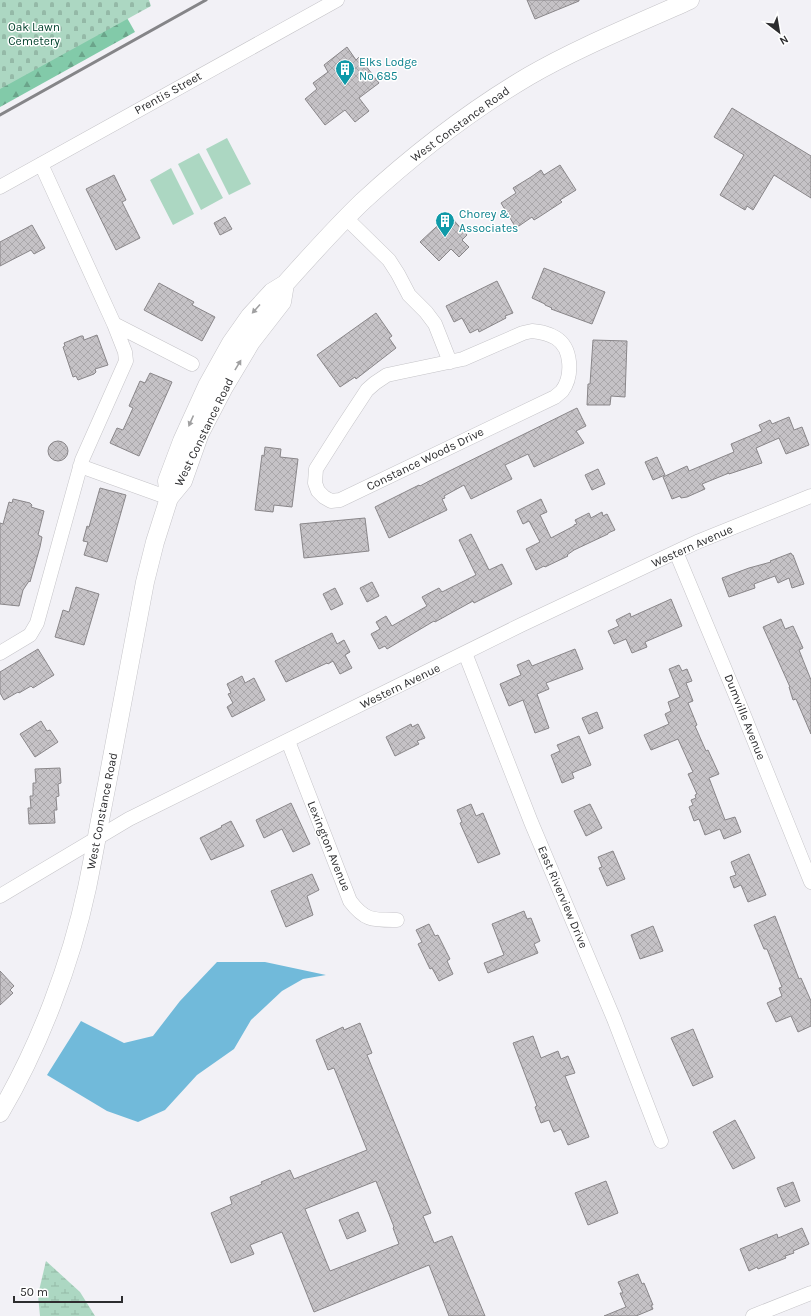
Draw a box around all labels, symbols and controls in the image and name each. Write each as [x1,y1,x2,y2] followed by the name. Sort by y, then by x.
[759,12,799,52] north arrow
[8,20,60,48] park label: Oak Lawn Cemetery
[777,33,791,48] text: N
[359,55,417,83] place label: Elks Lodge No 685
[334,58,356,86] building icon: Elks Lodge No 685
[132,69,204,117] street label: Prentis Street
[408,83,512,165] street label: West Constance Road
[459,207,518,235] place label: Chorey & Associates
[434,210,456,238] building icon: Chorey & Associates
[252,304,261,315] one-way arrow
[234,359,241,371] one-way arrow
[172,376,236,488] street label: West Constance Road
[188,416,194,427] one-way arrow
[364,424,486,494] street label: Constance Woods Drive
[649,522,735,570] street label: Western Avenue
[358,661,442,711] street label: Western Avenue
[721,672,769,762] street label: Dumville Avenue
[84,751,120,871] street label: West Constance Road
[304,799,354,893] street label: Lexington Avenue
[535,844,591,950] street label: East Riverview Drive
[14,1278,122,1304] scale bar
[20,1285,48,1299] text: 50 m

